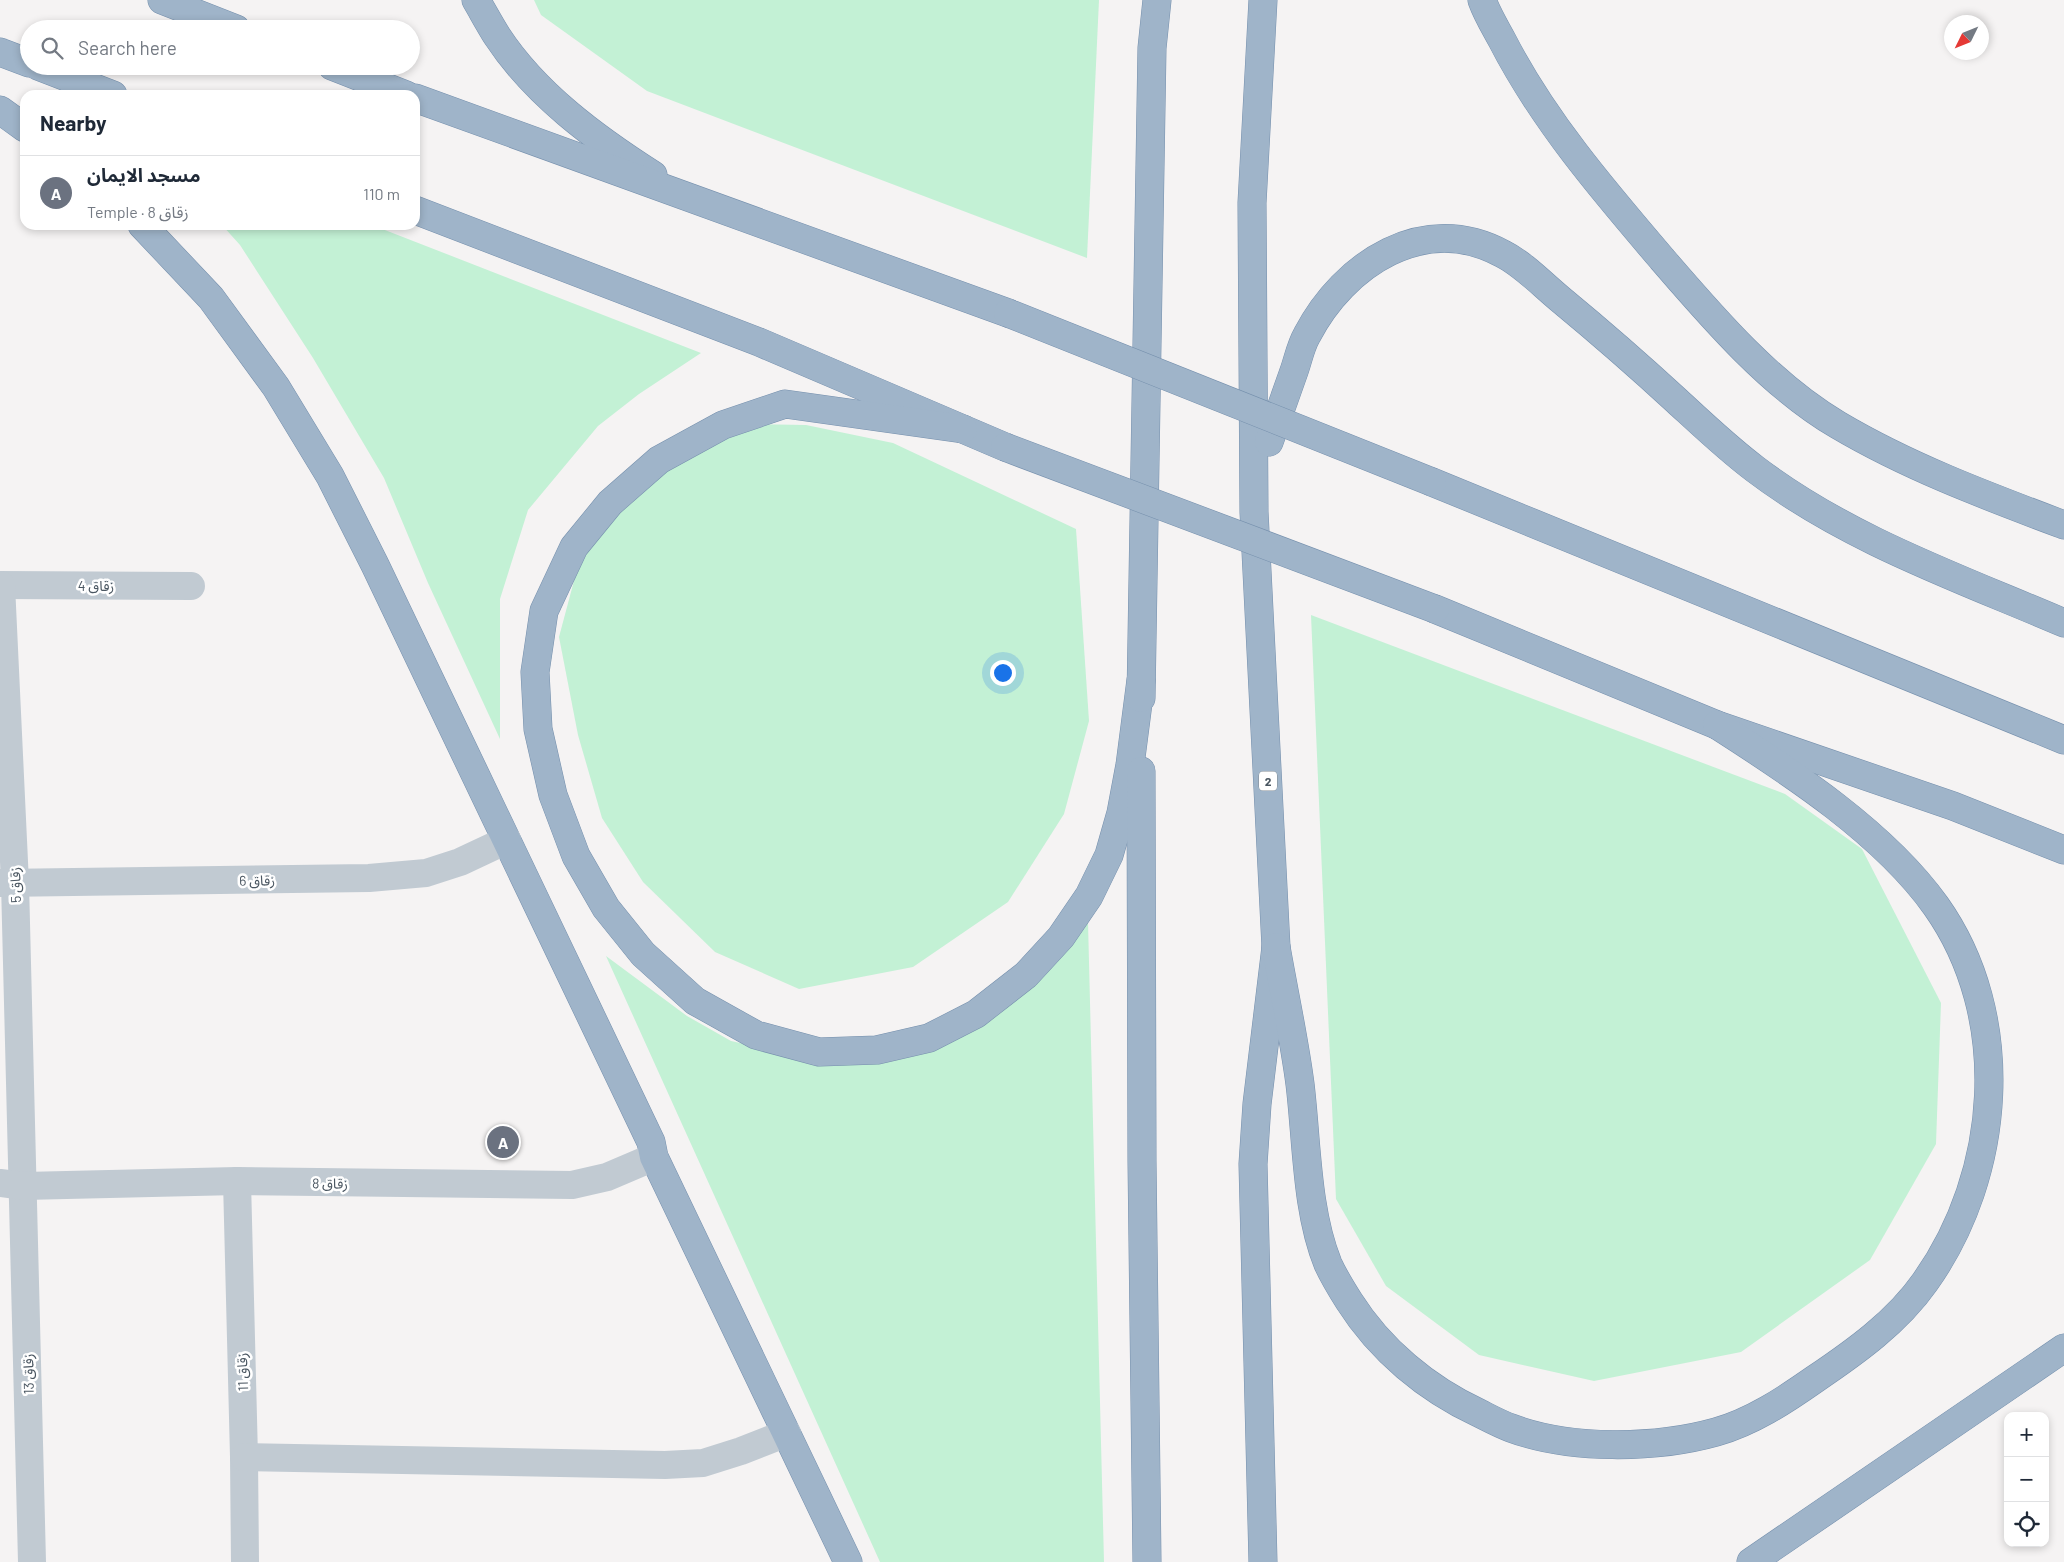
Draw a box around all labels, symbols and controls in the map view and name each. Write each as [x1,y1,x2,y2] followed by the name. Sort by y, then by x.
[1944,15,1989,60] north arrow
[20,20,420,75] search box
[38,34,66,62] icon: search
[78,36,177,59] text: Search here
[40,110,106,135] text: Nearby
[87,163,201,186] text: مسجد الايمان
[51,184,61,203] text: A
[363,184,400,203] text: 110 m
[87,202,189,221] text: Temple · زقاق 8
[78,577,114,595] street label: زقاق 4
[990,660,1016,686] your location
[1259,771,1277,790] road number: 2
[6,867,25,903] street label: زقاق 5
[239,871,275,890] street label: زقاق 6
[487,1123,519,1161] pin: A
[312,1174,348,1193] street label: زقاق 8
[233,1352,252,1392] street label: زقاق 11
[19,1353,38,1395] street label: زقاق 13
[2004,1412,2049,1547] map controls
[2004,1412,2049,1457] button: +
[2004,1457,2049,1502] button: −
[2004,1502,2049,1547] button: locate

